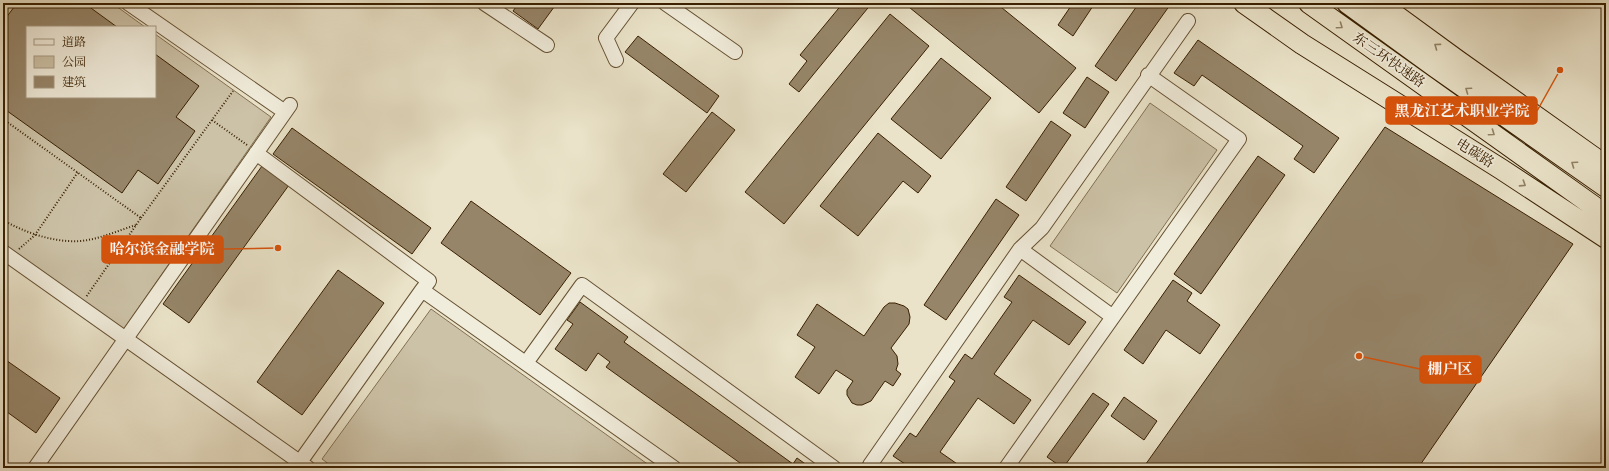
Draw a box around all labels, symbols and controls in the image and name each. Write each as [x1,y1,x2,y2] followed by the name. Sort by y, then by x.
[1336,21,1343,28] one-way arrow
[26,26,156,98] legend
[1350,29,1428,91] street label: 东三环快速路
[62,35,86,49] text: 道路
[1435,44,1442,51] one-way arrow
[62,55,86,69] text: 公园
[62,75,86,89] text: 建筑
[1465,88,1472,95] one-way arrow
[1386,97,1537,124] callout: 黑龙江艺术职业学院
[1394,102,1530,120] text: 黑龙江艺术职业学院
[1488,128,1495,136] one-way arrow
[1453,135,1497,171] street label: 电碳路
[1571,161,1578,169] one-way arrow
[1519,179,1526,186] one-way arrow
[102,236,223,263] callout: 哈尔滨金融学院
[109,240,215,258] text: 哈尔滨金融学院
[1420,356,1481,383] callout: 棚户区
[1427,360,1473,378] text: 棚户区

